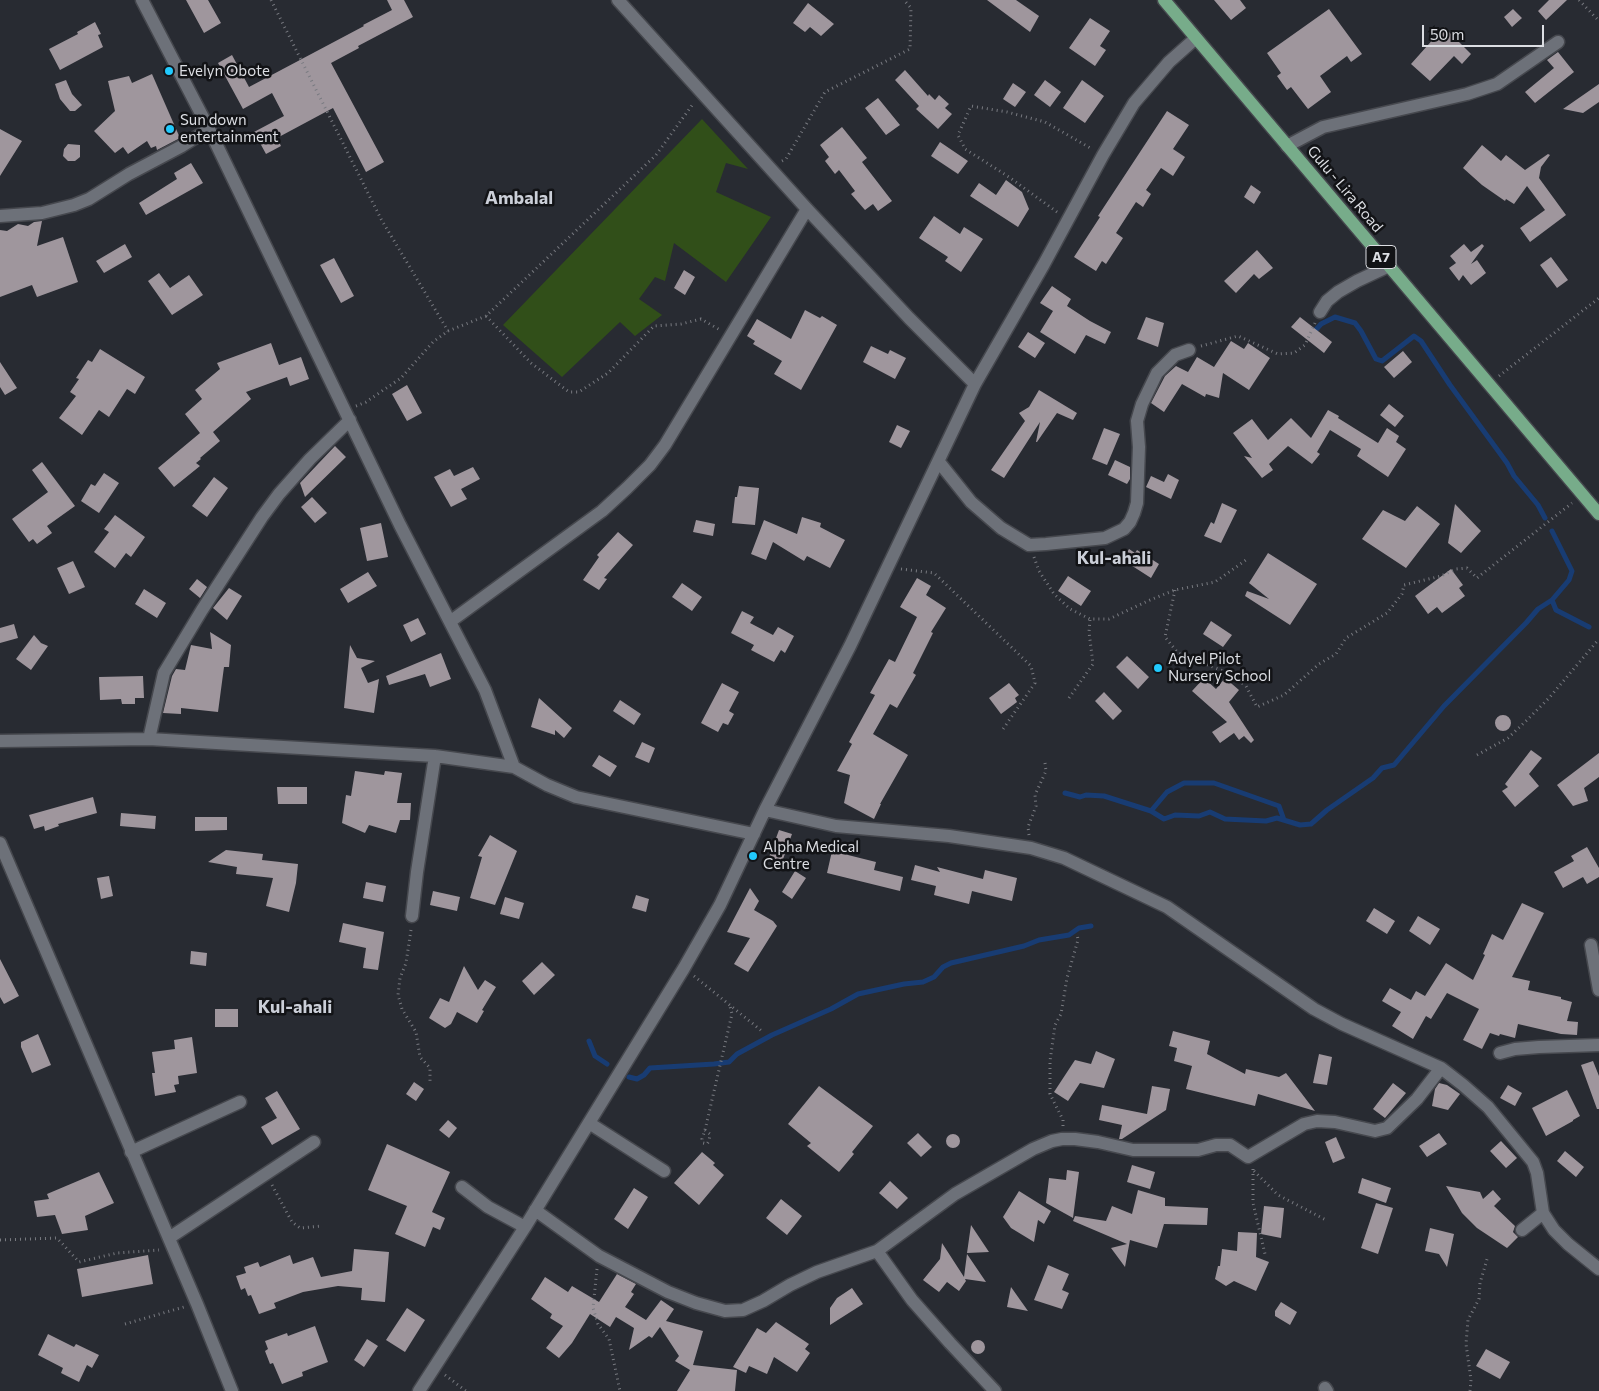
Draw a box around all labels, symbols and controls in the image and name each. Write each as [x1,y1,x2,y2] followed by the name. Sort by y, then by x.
[1424,15,1546,47] scale bar
[1430,25,1464,43] text: 50 m
[179,62,270,80] place label: Evelyn Obote
[163,65,175,77] marker: Evelyn Obote
[180,111,279,146] place label: Sun down entertainment
[164,123,176,135] marker: Sun down entertainment
[1303,142,1387,236] street label: Gulu - Lira Road
[485,187,553,209] district label: Ambalal
[1366,246,1396,268] road number: A7
[1077,547,1151,569] district label: Kul-ahali
[1168,650,1271,685] place label: Adyel Pilot Nursery School
[1152,662,1164,674] marker: Adyel Pilot Nursery School
[763,838,859,873] place label: Alpha Medical Centre
[747,850,759,862] marker: Alpha Medical Centre
[258,996,332,1018] district label: Kul-ahali

